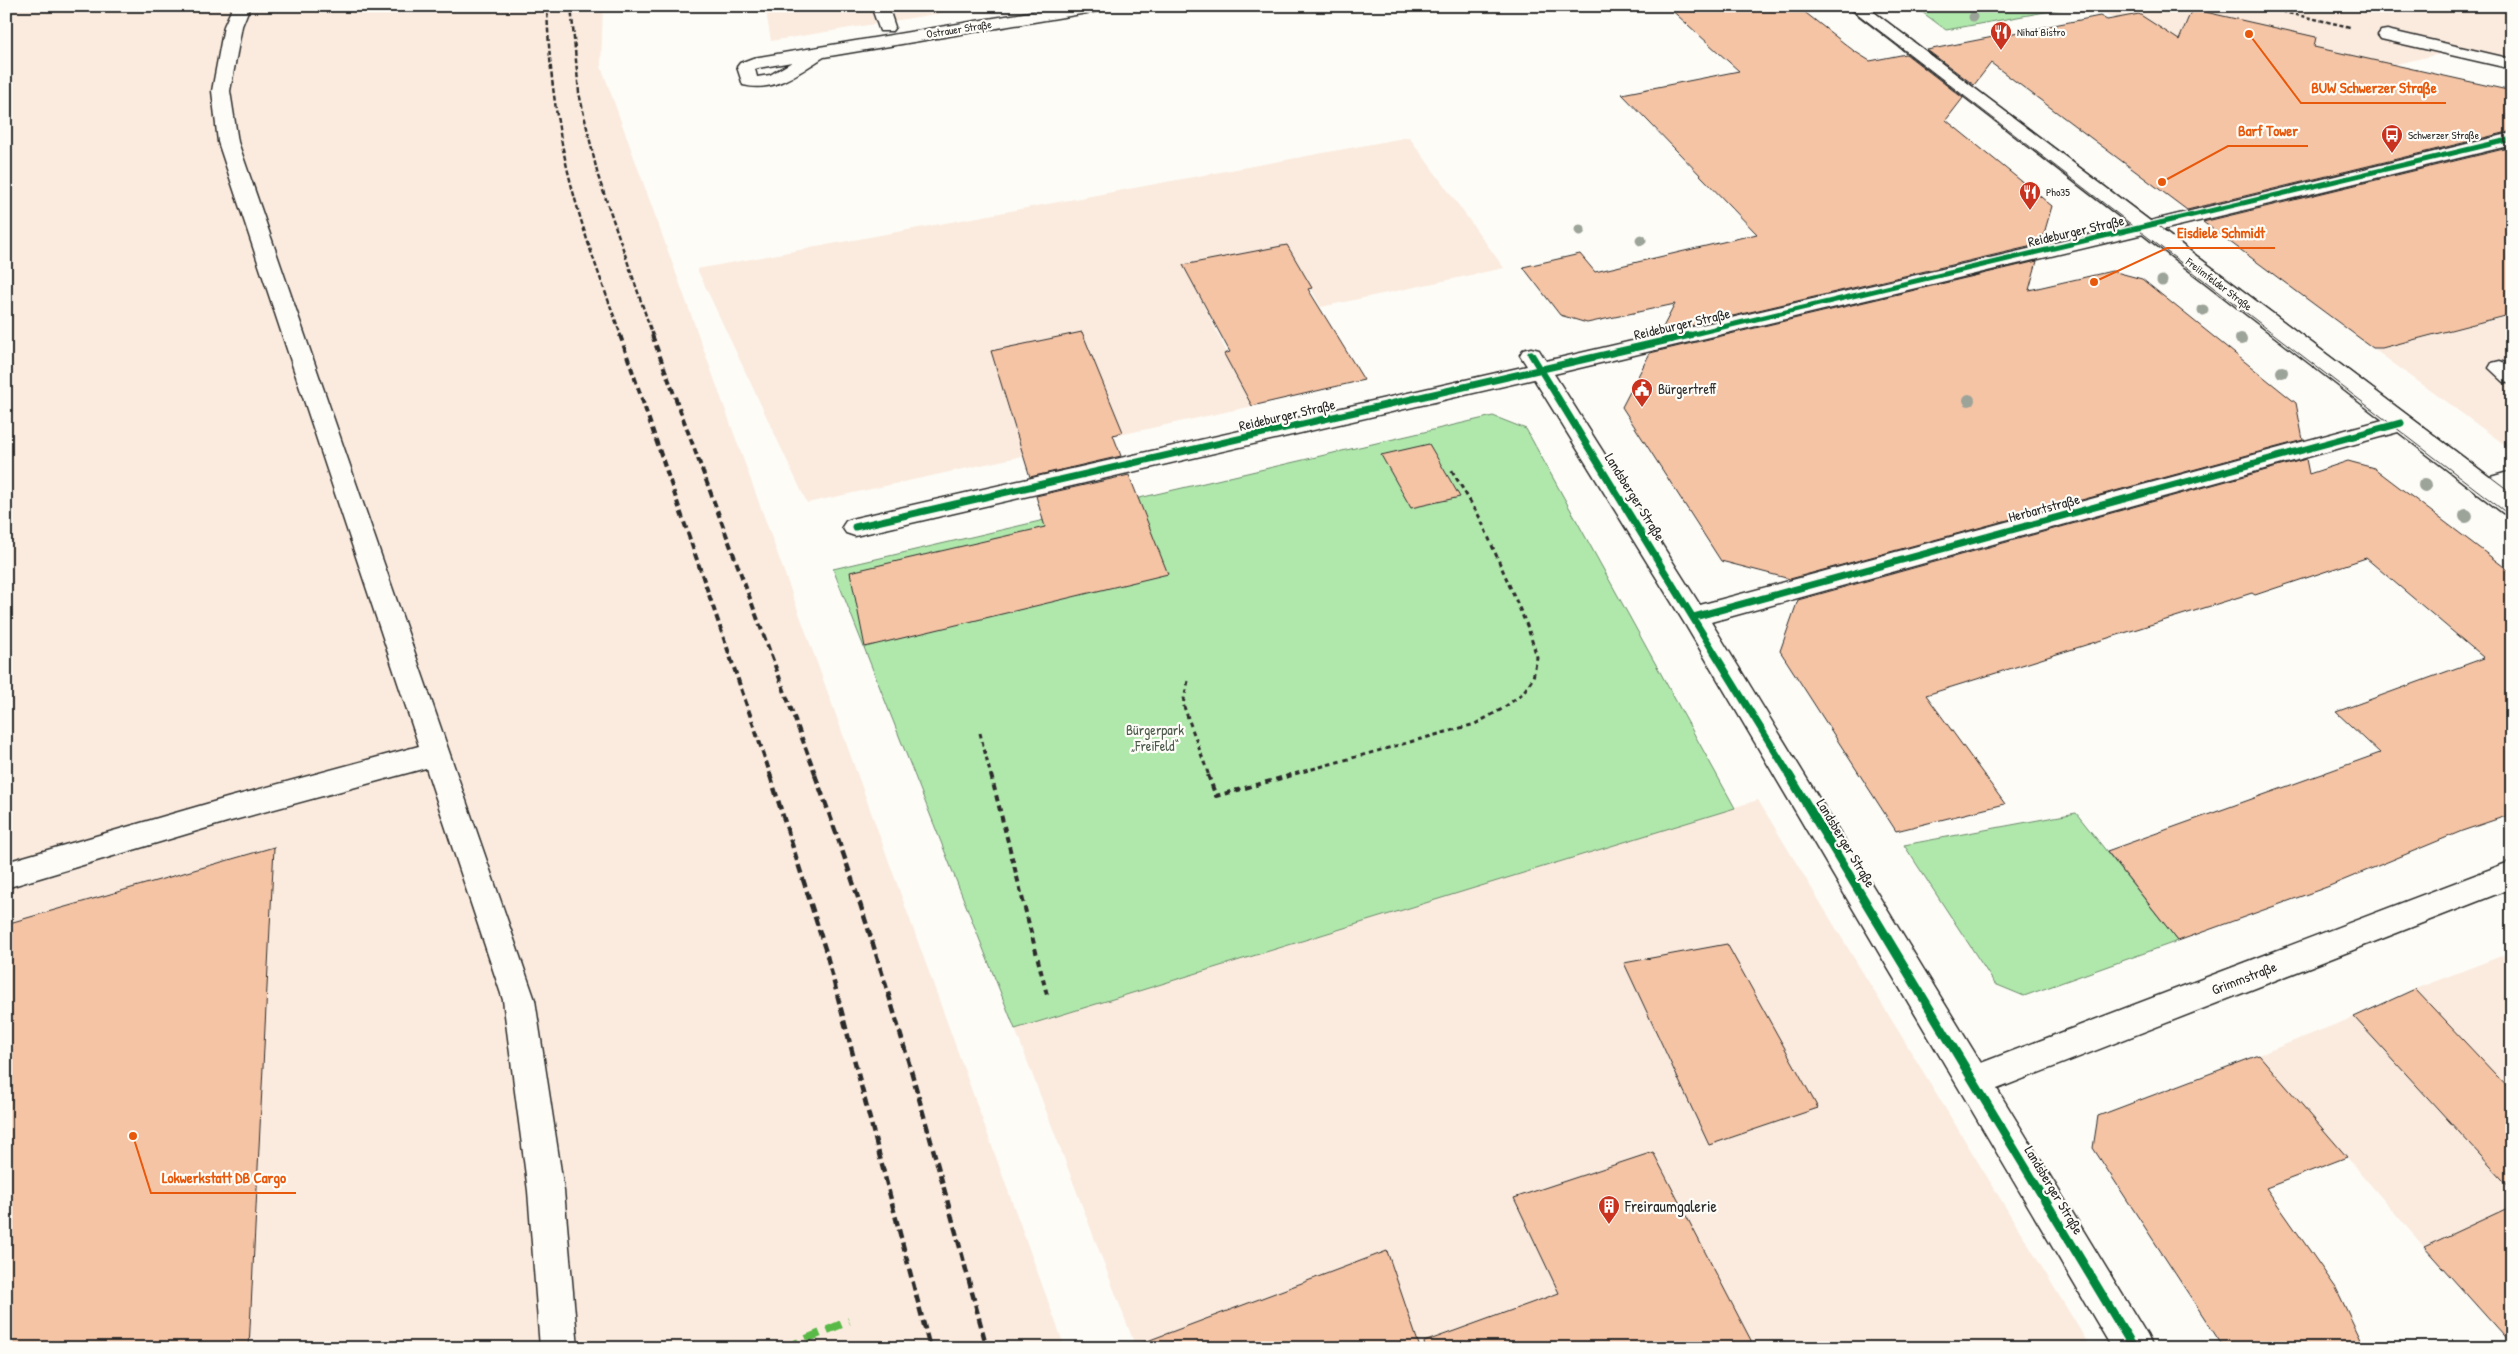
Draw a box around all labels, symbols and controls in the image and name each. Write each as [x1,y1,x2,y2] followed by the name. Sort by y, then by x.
[925,17,993,41] street label: Ostrauer Straße
[1989,20,2013,51] restaurant icon: Nihat Bistro
[2017,25,2066,39] place label: Nihat Bistro
[2301,73,2446,103] callout: BUW Schwerzer Straße
[2311,77,2437,99] text: BUW Schwerzer Straße
[2228,116,2308,146] callout: Barf Tower
[2238,120,2298,141] text: Barf Tower
[2380,123,2404,154] bus stop icon: Schwerzer Straße
[2408,128,2480,142] place label: Schwerzer Straße
[2018,180,2042,211] restaurant icon: Pho35
[2046,185,2070,199] place label: Pho35
[2026,210,2127,252] street label: Reideburger Straße
[2167,218,2275,248] callout: Eisdiele Schmidt
[2177,222,2266,243] text: Eisdiele Schmidt
[2182,254,2255,314] street label: Freiimfelder Straße
[1632,303,1733,345] street label: Reideburger Straße
[1630,377,1654,408] public building icon: Bürgertreff
[1658,379,1717,399] place label: Bürgertreff
[1237,394,1338,436] street label: Reideburger Straße
[1600,449,1670,545] street label: Landsberger Straße
[2006,489,2082,527] street label: Herbartstraße
[1126,720,1184,755] park label: Bürgerpark „FreiFeld“
[1812,795,1881,891] street label: Landsberger Straße
[2209,956,2280,1000] street label: Grimmstraße
[2020,1142,2089,1238] street label: Landsberger Straße
[151,1163,296,1193] callout: Lokwerkstatt DB Cargo
[162,1167,286,1189] text: Lokwerkstatt DB Cargo
[1597,1194,1621,1225] building icon: Freiraumgalerie
[1624,1195,1718,1217] place label: Freiraumgalerie

